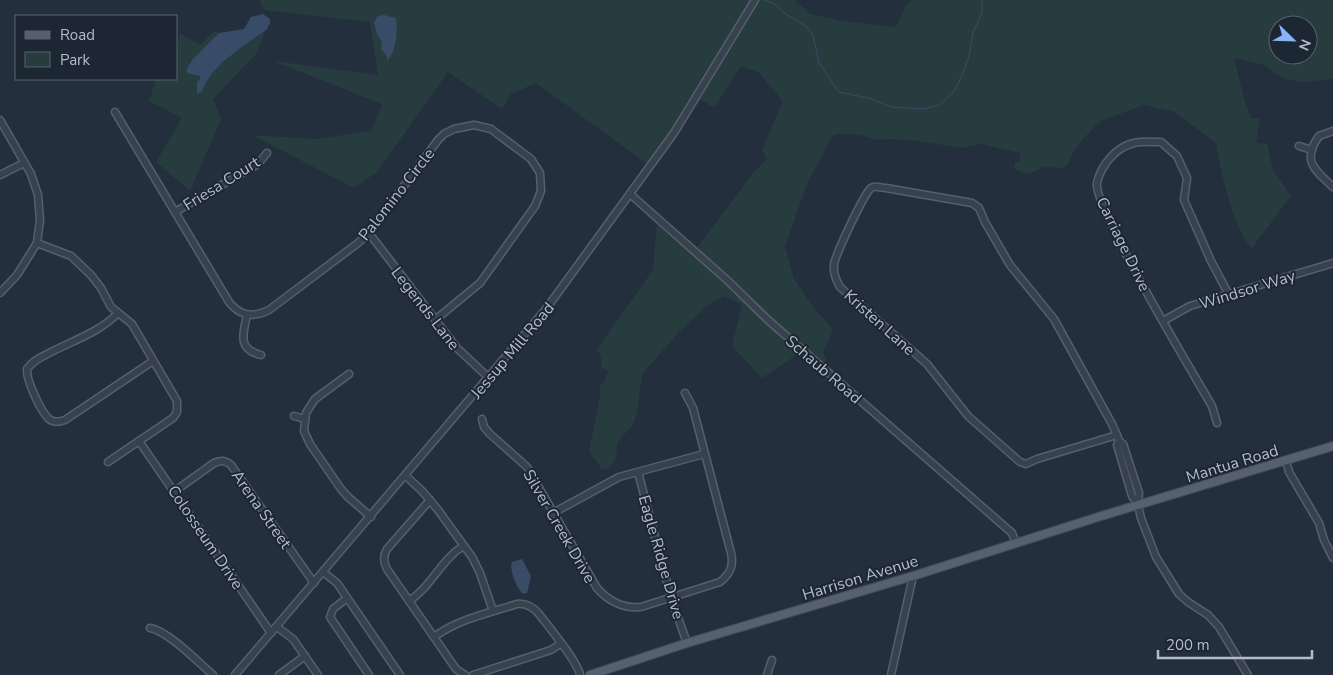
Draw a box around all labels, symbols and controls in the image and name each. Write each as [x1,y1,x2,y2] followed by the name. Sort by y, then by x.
[15,15,178,80] legend
[1268,15,1318,65] north arrow
[60,25,95,45] text: Road
[1294,36,1315,53] text: N
[60,50,90,70] text: Park
[354,144,440,246] street label: Palomino Circle
[179,151,264,216] street label: Friesa Court
[1091,194,1155,295] street label: Carriage Drive
[386,262,465,355] street label: Legends Lane
[1197,265,1299,315] street label: Windsor Way
[839,285,920,361] street label: Kristen Lane
[465,298,560,404] street label: Jessup Mill Road
[780,330,866,409] street label: Schaub Road
[1183,439,1281,488] street label: Mantua Road
[226,466,297,554] street label: Arena Street
[518,466,601,587] street label: Silver Creek Drive
[162,481,248,594] street label: Colosseum Drive
[633,493,689,622] street label: Eagle Ridge Drive
[800,550,921,606] street label: Harrison Avenue
[1158,628,1312,660] scale bar
[1166,635,1210,655] text: 200 m

